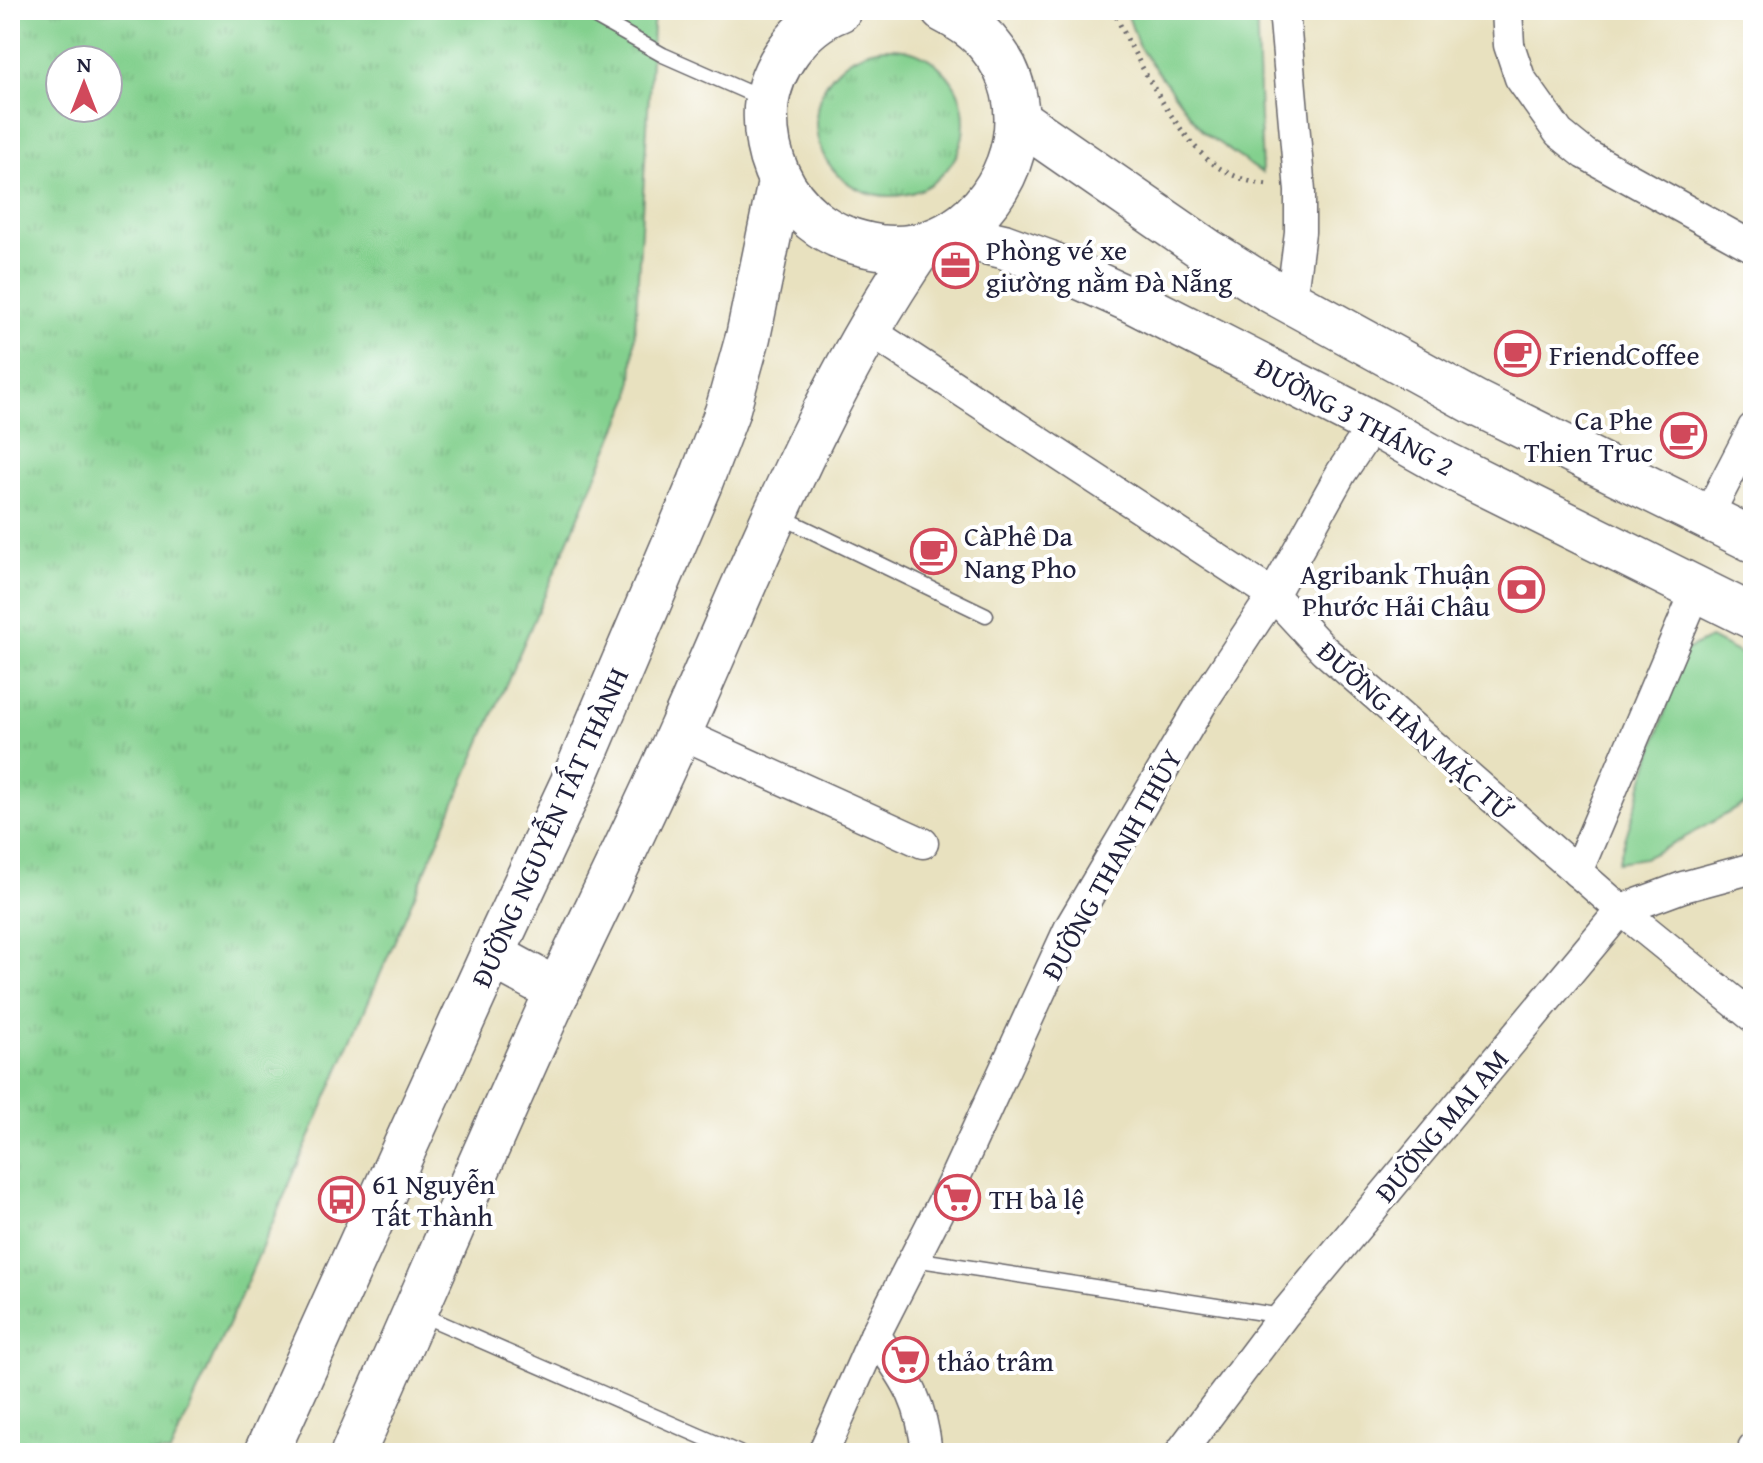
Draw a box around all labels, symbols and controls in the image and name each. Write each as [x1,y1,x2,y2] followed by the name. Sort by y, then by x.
[44,44,124,124] north arrow
[77,48,92,80] text: N
[986,229,1233,302] place label: Phòng vé xe giường nằm Đà Nẵng
[931,241,979,289] office icon: Phòng vé xe giường nằm Đà Nẵng
[1494,330,1542,378] cafe icon: FriendCoffee
[1549,334,1700,375] place label: FriendCoffee
[1248,346,1462,486] street label: ĐƯỜNG 3 THÁNG 2
[1524,399,1653,472] place label: Ca Phe Thien Truc
[1660,411,1708,459] cafe icon: Ca Phe Thien Truc
[964,515,1076,588] place label: CàPhê Da Nang Pho
[909,527,957,575] cafe icon: CàPhê Da Nang Pho
[1300,553,1490,626] place label: Agribank Thuận Phước Hải Châu
[1497,565,1545,613] bank icon: Agribank Thuận Phước Hải Châu
[1309,631,1523,830] street label: ĐƯỜNG HÀN MẶC TỬ
[460,661,638,993] street label: ĐƯỜNG NGUYỄN TẤT THÀNH
[1030,741,1192,987] street label: ĐƯỜNG THANH THỦY
[1364,1039,1518,1211] street label: ĐƯỜNG MAI AM
[372,1163,496,1236] place label: 61 Nguyễn Tất Thành
[934,1174,982,1222] supermarket icon: TH bà lệ
[317,1175,365,1223] bus stop icon: 61 Nguyễn Tất Thành
[989,1178,1084,1219] place label: TH bà lệ
[882,1336,930,1384] supermarket icon: thảo trâm
[937,1340,1054,1381] place label: thảo trâm

